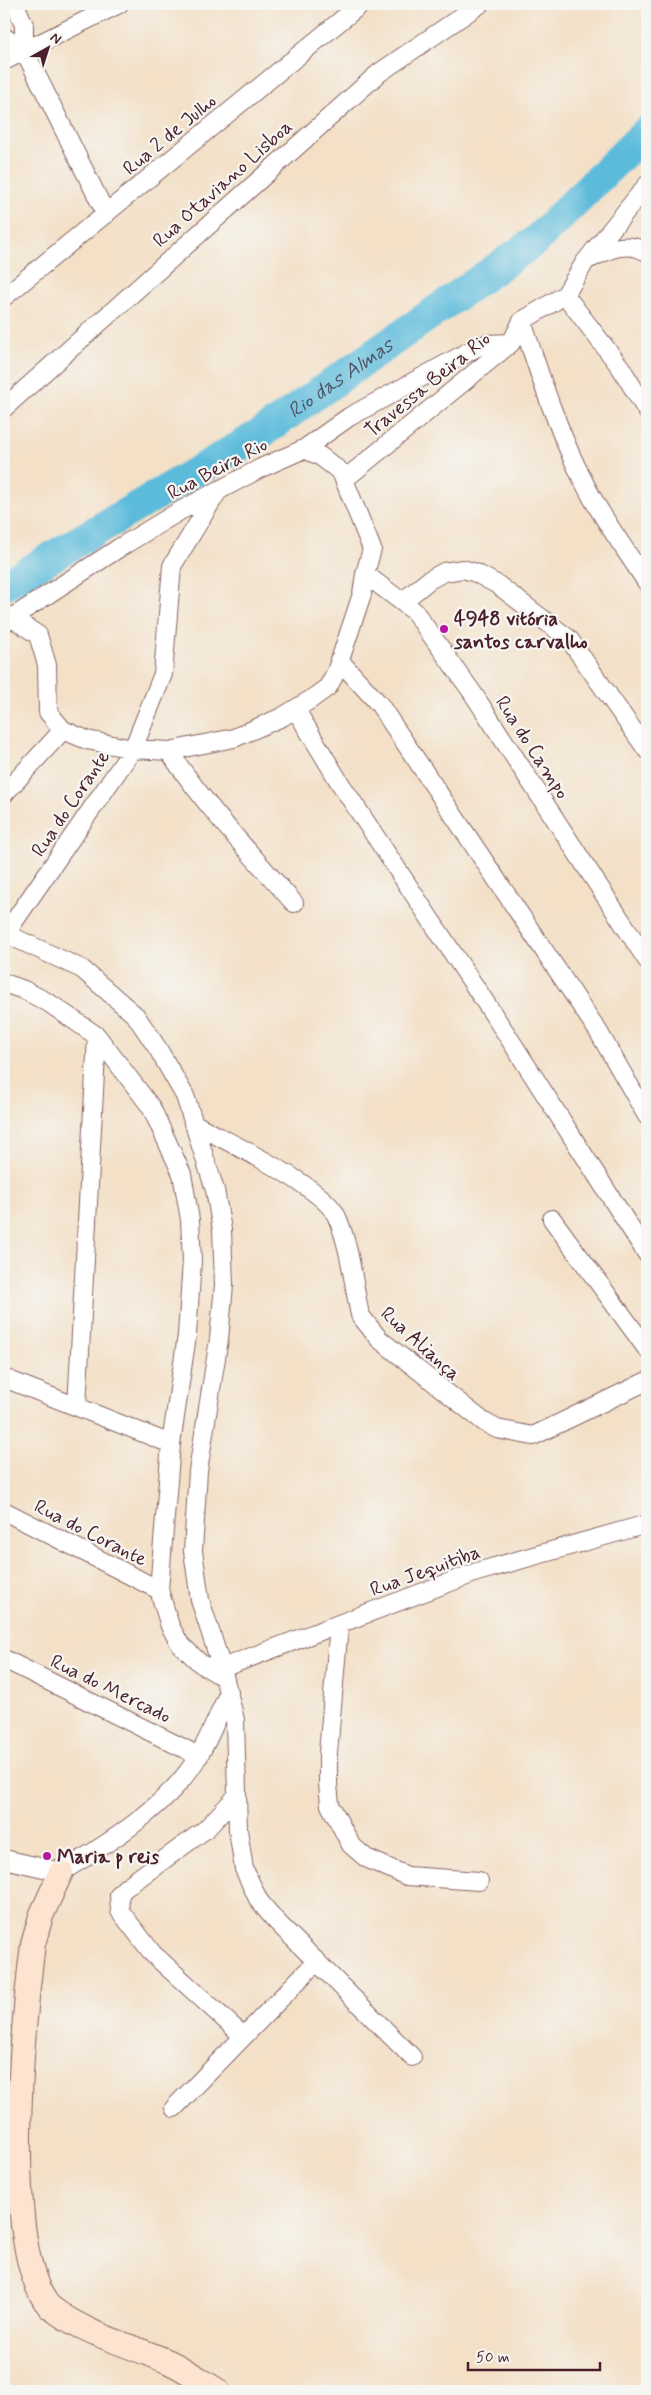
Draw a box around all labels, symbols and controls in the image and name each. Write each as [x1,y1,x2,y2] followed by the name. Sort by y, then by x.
[22,22,72,72] north arrow
[46,29,65,49] text: N
[118,88,222,182] street label: Rua 2 de Julho
[147,114,299,254] street label: Rua Otaviano Lisboa
[359,326,497,444] street label: Travessa Beira Rio
[282,330,401,425] water label: Rio das Almas
[163,432,273,507] street label: Rua Beira Rio
[453,606,588,656] place label: 4948 vitória santos carvalho
[438,623,450,635] marker: 4948 vitória santos carvalho
[488,691,575,805] street label: Rua do Campo
[26,745,117,863] street label: Rua do Corante
[374,1301,466,1387] street label: Rua Aliança
[29,1493,151,1573] street label: Rua do Corante
[367,1539,484,1604] street label: Rua Jequitiba
[46,1648,175,1730] street label: Rua do Mercado
[57,1844,159,1871] place label: Maria p reis
[41,1850,53,1862] marker: Maria p reis
[468,2340,601,2372] scale bar
[476,2348,510,2368] text: 50 m

